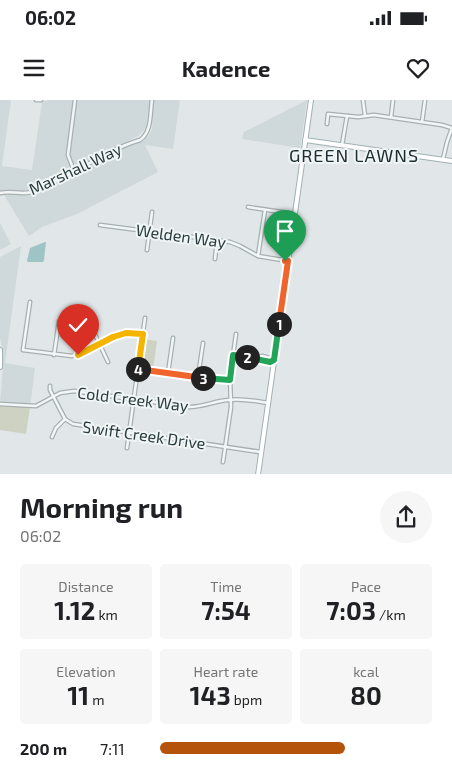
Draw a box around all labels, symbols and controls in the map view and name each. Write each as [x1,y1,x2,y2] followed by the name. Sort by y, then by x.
[25,6,76,29] text: 06:02
[20,54,48,82] icon: menu
[404,54,432,82] icon: heart
[182,55,270,81] text: Kadence
[25,139,125,198] street label: Marshall Way
[289,144,419,166] district label: GREEN LAWNS
[264,210,306,261] pin
[271,217,299,245] icon: arrive
[135,220,228,251] street label: Welden Way
[57,304,99,355] pin
[64,311,92,339] icon: check
[266,312,292,336] pin: 1
[276,316,283,333] text: 1
[234,344,260,370] pin: 2
[243,349,252,366] text: 2
[126,356,150,382] pin: 4
[134,361,143,378] text: 4
[190,366,216,390] pin: 3
[200,370,207,387] text: 3
[76,382,190,415] street label: Cold Creek Way
[81,416,207,453] street label: Swift Creek Drive
[20,490,183,524] text: Morning run
[380,491,432,543] button: share
[20,526,61,545] text: 06:02
[58,578,114,595] text: Distance
[210,578,242,595] text: Time
[351,578,381,595] text: Pace
[54,595,95,625] text: 1.12
[201,595,251,625] text: 7:54
[326,595,376,625] text: 7:03
[95,606,118,623] text: km
[376,606,406,623] text: /km
[56,663,116,680] text: Elevation
[194,663,258,680] text: Heart rate
[353,663,379,680] text: kcal
[68,680,89,710] text: 11
[190,680,231,710] text: 143
[350,680,382,710] text: 80
[89,691,105,708] text: m
[231,691,262,708] text: bpm
[20,739,67,758] text: 200 m
[100,739,125,758] text: 7:11

